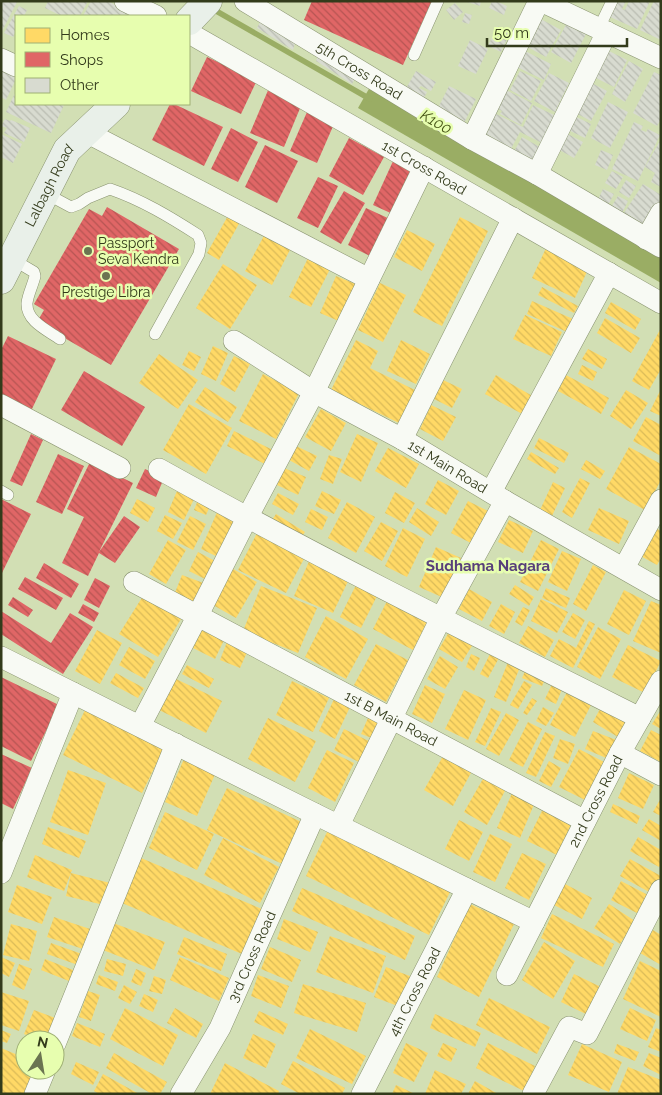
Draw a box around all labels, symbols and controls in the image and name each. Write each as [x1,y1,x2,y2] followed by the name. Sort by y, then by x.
[15,15,190,105] legend
[487,15,627,47] scale bar
[494,24,529,42] text: 50 m
[60,26,110,44] text: Homes
[314,38,405,103] street label: 5th Cross Road
[60,51,103,69] text: Shops
[60,76,100,94] text: Other
[417,106,455,138] water label: K100
[379,137,469,198] street label: 1st Cross Road
[21,141,76,229] street label: Lalbagh Road
[98,235,179,267] place label: Passport Seva Kendra
[82,245,94,257] marker: Passport Seva Kendra
[100,270,112,282] marker: Prestige Libra
[62,284,150,300] place label: Prestige Libra
[405,437,490,496] street label: 1st Main Road
[426,557,551,575] district label: Sudhama Nagara
[342,687,440,749] street label: 1st B Main Road
[565,753,626,850] street label: 2nd Cross Road
[225,908,279,1004] street label: 3rd Cross Road
[385,945,444,1039] street label: 4th Cross Road
[15,1030,65,1080] north arrow
[36,1033,50,1051] text: N

